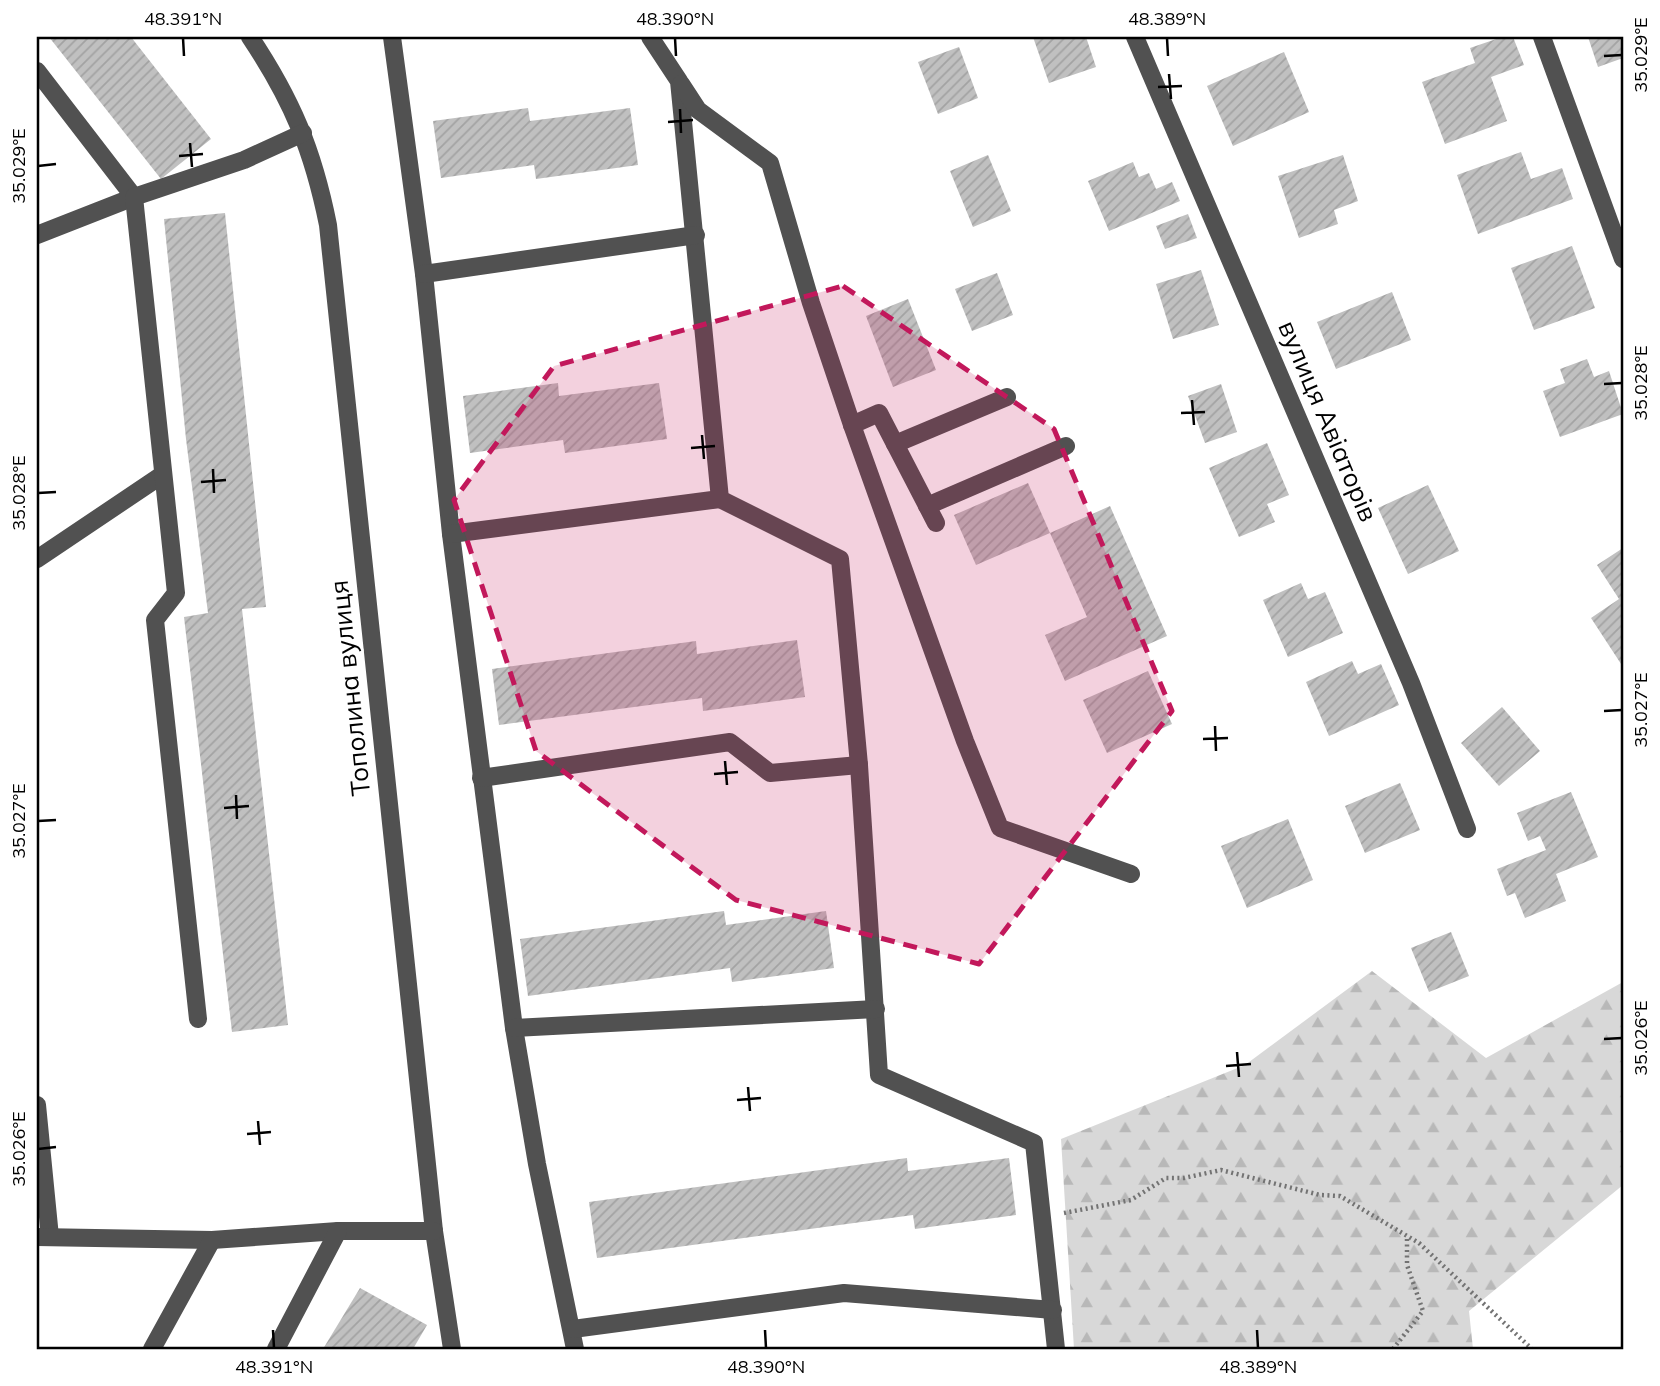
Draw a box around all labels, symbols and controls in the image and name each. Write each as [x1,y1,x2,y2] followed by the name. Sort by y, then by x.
[144,7,222,30] text: 48.391°N
[636,7,714,30] text: 48.390°N
[1128,7,1206,30] text: 48.389°N
[1629,17,1652,93] text: 35.029°E
[7,128,30,204] text: 35.029°E
[1271,315,1386,526] street label: вулиця Авіаторів
[1629,345,1652,421] text: 35.028°E
[7,455,30,531] text: 35.028°E
[322,579,377,798] street label: Тополина вулиця
[1629,672,1652,748] text: 35.027°E
[7,783,30,859] text: 35.027°E
[1629,1000,1652,1076] text: 35.026°E
[7,1111,30,1187] text: 35.026°E
[235,1355,313,1378] text: 48.391°N
[727,1355,805,1378] text: 48.390°N
[1219,1355,1297,1378] text: 48.389°N

